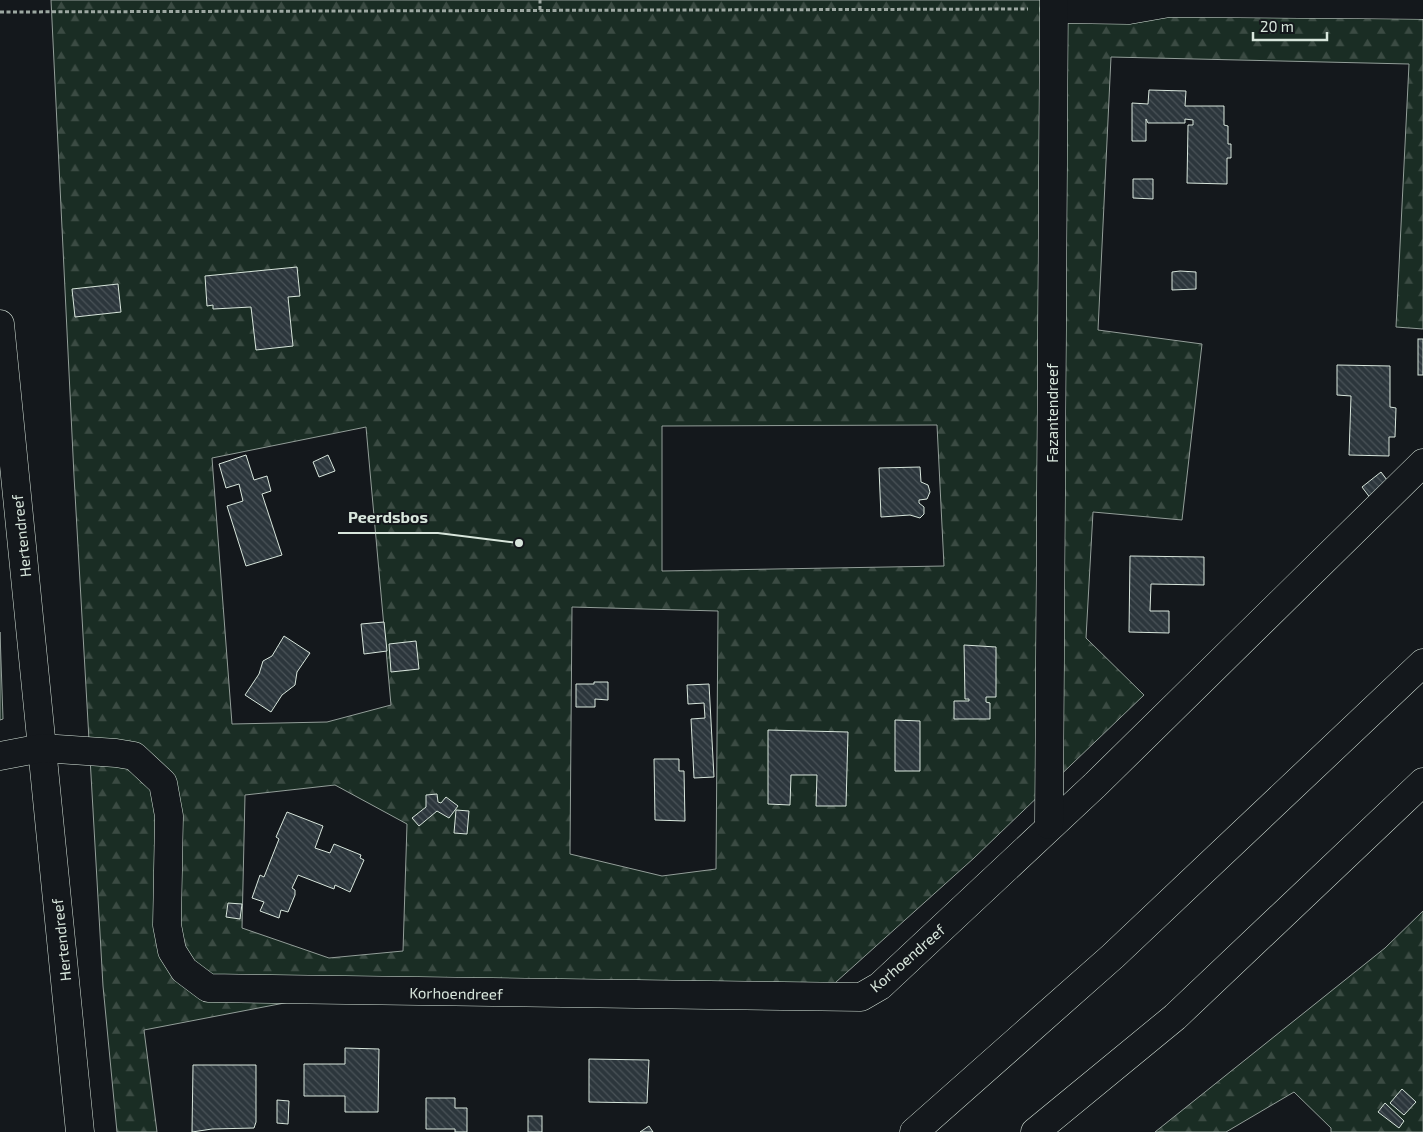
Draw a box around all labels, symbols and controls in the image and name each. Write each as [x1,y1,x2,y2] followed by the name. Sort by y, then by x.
[1253,10,1327,42] scale bar
[1260,17,1294,35] text: 20 m
[1043,363,1061,463] street label: Fazantendreef
[8,494,34,578] street label: Hertendreef
[338,502,438,533] callout: Peerdsbos
[348,507,428,526] text: Peerdsbos
[48,898,74,982] street label: Hertendreef
[866,920,948,995] street label: Korhoendreef
[409,983,503,1003] street label: Korhoendreef

